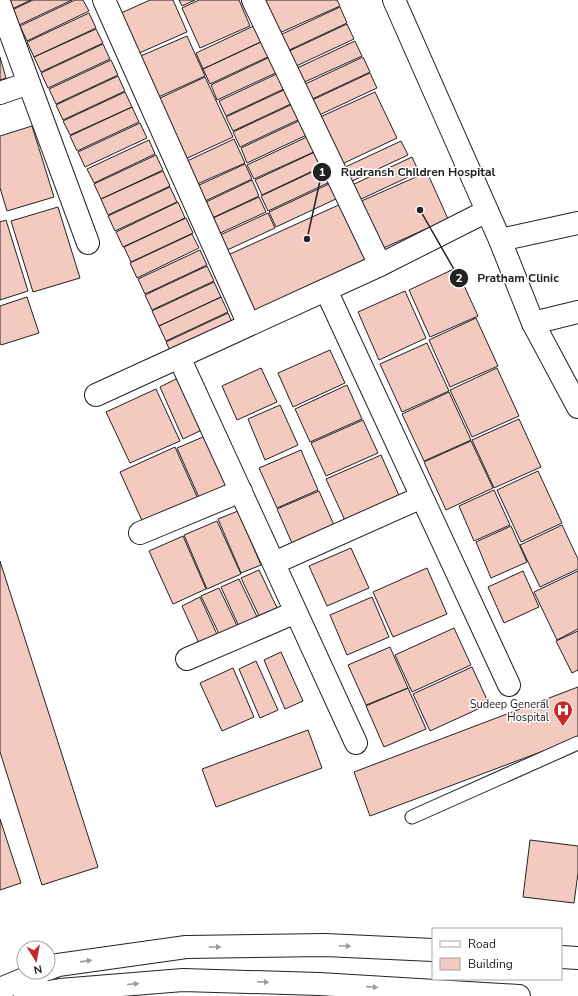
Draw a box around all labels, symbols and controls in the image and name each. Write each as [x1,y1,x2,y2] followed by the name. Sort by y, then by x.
[312,160,503,184] callout: Rudransh Children Hospital
[318,164,326,180] text: 1
[341,164,495,180] text: Rudransh Children Hospital
[449,266,566,290] callout: Pratham Clinic
[455,270,463,286] text: 2
[477,270,559,286] text: Pratham Clinic
[470,697,550,725] place label: Sudeep General Hospital
[552,699,574,727] hospital icon: Sudeep General Hospital
[432,928,562,980] legend
[468,936,496,952] text: Road
[16,940,56,980] north arrow
[339,942,351,949] one-way arrow
[209,944,222,950] one-way arrow
[468,956,513,972] text: Building
[80,958,92,964] one-way arrow
[32,961,43,977] text: N
[257,979,270,985] one-way arrow
[127,980,139,987] one-way arrow
[366,983,378,990] one-way arrow

